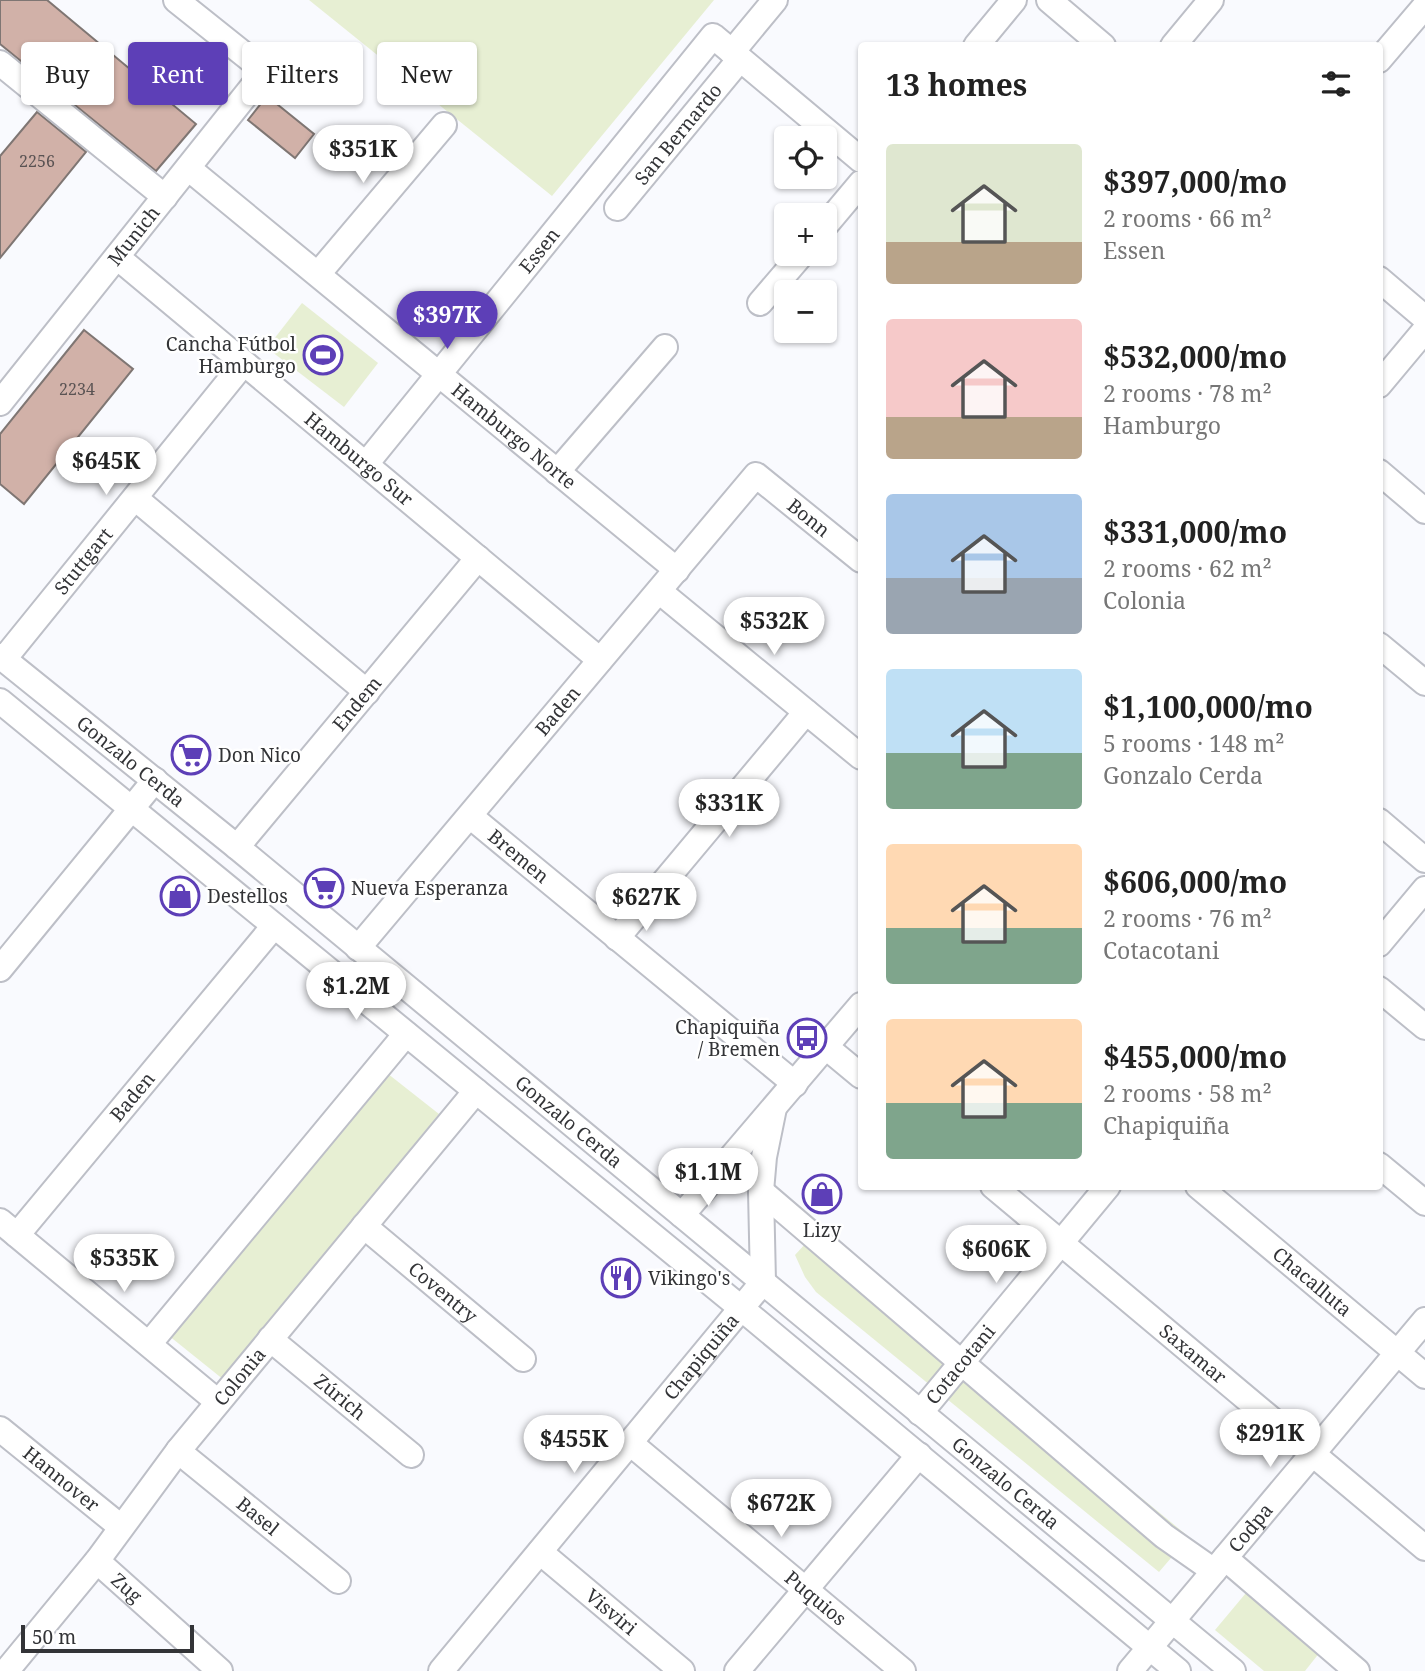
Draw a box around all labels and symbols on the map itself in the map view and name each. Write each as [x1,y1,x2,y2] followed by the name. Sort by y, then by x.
[628,78,728,190] street label: San Bernardo
[314,125,412,185] pin: $351K
[19,150,55,172] house number: 2256
[102,200,165,271] street label: Munich
[513,222,565,279] street label: Essen
[398,292,496,351] pin: $397K
[166,331,296,379] place label: Cancha Fútbol Hamburgo
[302,334,344,376] sports icon: Cancha Fútbol Hamburgo
[446,377,582,495] street label: Hamburgo Norte
[59,378,95,400] house number: 2234
[299,406,419,512] street label: Hamburgo Sur
[57,438,155,497] pin: $645K
[782,492,836,543] street label: Bonn
[48,522,119,600] street label: Stuttgart
[725,598,823,657] pin: $532K
[326,670,387,736] street label: Endem
[529,681,586,741] street label: Baden
[71,710,190,813] street label: Gonzalo Cerda
[170,734,212,776] supermarket icon: Don Nico
[218,742,301,768] place label: Don Nico
[680,780,778,839] pin: $331K
[483,823,555,889] street label: Bremen
[303,867,345,909] supermarket icon: Nueva Esperanza
[597,874,695,933] pin: $627K
[159,875,201,917] shop icon: Destellos
[351,875,509,901] place label: Nueva Esperanza
[207,883,288,909] place label: Destellos
[307,962,405,1022] pin: $1.2M
[675,1014,780,1062] place label: Chapiquiña / Bremen
[786,1017,828,1059] bus stop icon: Chapiquiña / Bremen
[104,1066,160,1127] street label: Baden
[510,1069,628,1174] street label: Gonzalo Cerda
[659,1148,757,1208] pin: $1.1M
[801,1173,843,1215] shop icon: Lizy
[803,1217,841,1243] place label: Lizy
[947,1226,1045,1285] pin: $606K
[75,1234,173,1294] pin: $535K
[1267,1241,1357,1322] street label: Chacalluta
[403,1256,483,1329] street label: Coventry
[600,1257,642,1299] restaurant icon: Vikingo's
[648,1265,730,1291] place label: Vikingo's
[658,1308,745,1405] street label: Chapiquiña
[1154,1318,1232,1389] street label: Saxamar
[920,1319,1001,1410] street label: Cotacotani
[208,1342,271,1411] street label: Colonia
[309,1368,372,1426] street label: Zúrich
[1221,1410,1319,1469] pin: $291K
[525,1416,623,1475] pin: $455K
[946,1431,1065,1535] street label: Gonzalo Cerda
[18,1440,105,1518] street label: Hannover
[732,1480,830,1539] pin: $672K
[231,1491,285,1541] street label: Basel
[1222,1498,1279,1558] street label: Codpa
[779,1565,852,1631] street label: Puquios
[106,1567,148,1609] street label: Zug
[580,1583,642,1641] street label: Visviri
[21,1622,194,1654] scale bar

